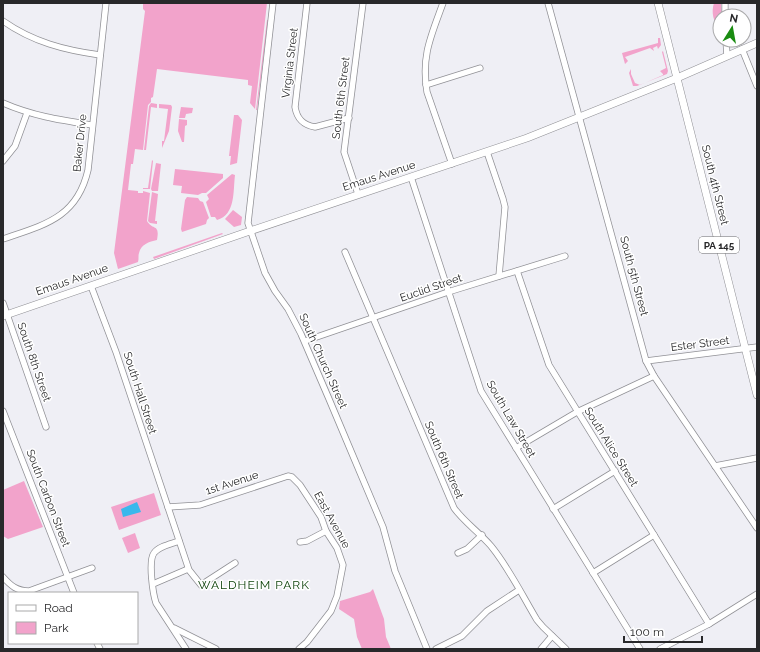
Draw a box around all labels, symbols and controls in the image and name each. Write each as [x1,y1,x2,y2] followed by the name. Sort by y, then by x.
[712,8,752,48] north arrow
[728,11,739,26] text: N
[279,27,301,99] street label: Virginia Street
[330,56,353,140] street label: South 6th Street
[71,113,90,173] street label: Baker Drive
[699,144,731,227] street label: South 4th Street
[341,158,417,194] street label: Emaus Avenue
[617,235,651,318] street label: South 5th Street
[699,237,739,253] road number: PA 145
[34,261,110,298] street label: Emaus Avenue
[398,271,464,305] street label: Euclid Street
[296,311,350,411] street label: South Church Street
[14,321,54,403] street label: South 8th Street
[670,334,730,354] street label: Ester Street
[121,350,160,436] street label: South Hall Street
[484,378,538,460] street label: South Law Street
[581,405,641,489] street label: South Alice Street
[422,419,466,501] street label: South 6th Street
[23,448,73,549] street label: South Carbon Street
[204,468,261,498] street label: 1st Avenue
[311,489,353,551] street label: East Avenue
[198,578,310,592] district label: WALDHEIM PARK
[8,592,138,644] legend
[44,601,73,615] text: Road
[624,618,702,644] scale bar
[44,621,69,635] text: Park
[630,625,664,639] text: 100 m

